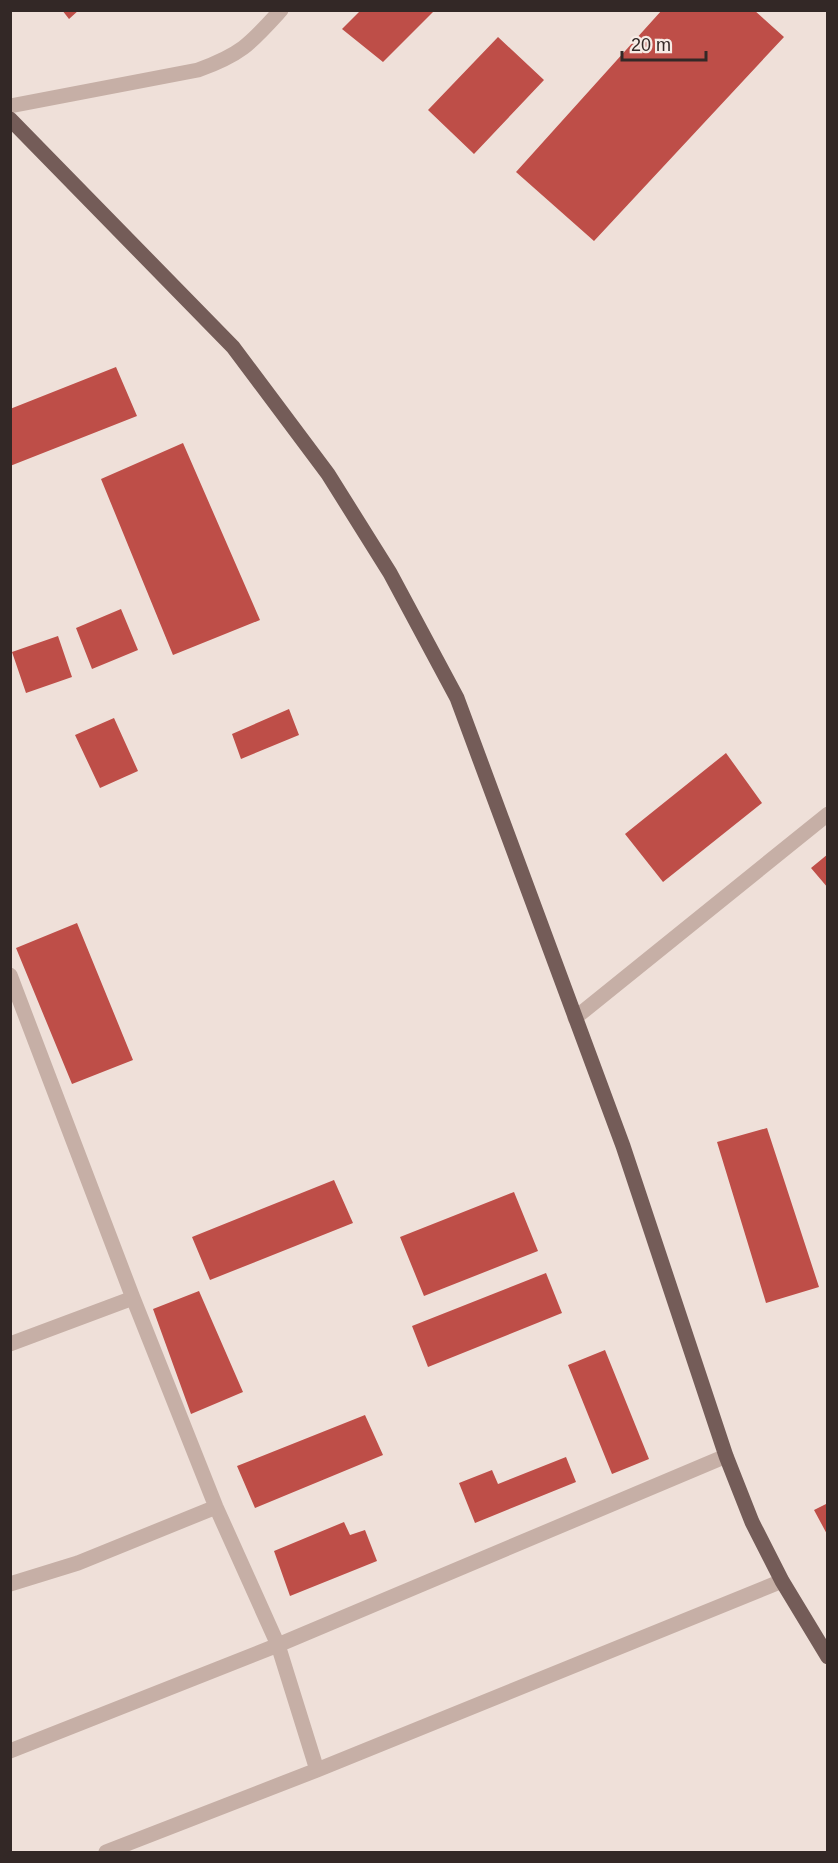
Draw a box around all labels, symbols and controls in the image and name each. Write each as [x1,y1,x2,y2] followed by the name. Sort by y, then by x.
[622,24,706,62] scale bar
[631,35,671,55] text: 20 m

